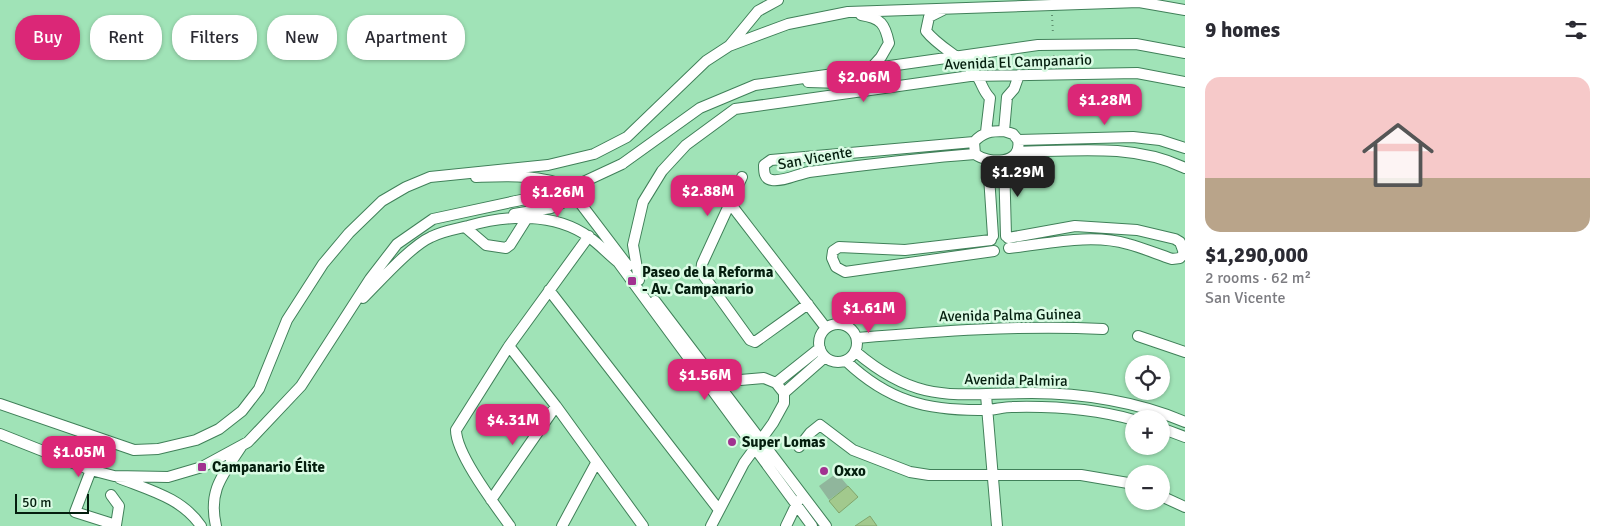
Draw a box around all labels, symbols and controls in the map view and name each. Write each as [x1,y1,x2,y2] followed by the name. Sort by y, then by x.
[15,15,80,60] chip: Buy
[90,15,162,60] chip: Rent
[172,15,257,60] chip: Filters
[267,15,337,60] chip: New
[347,15,465,60] chip: Apartment
[1562,16,1590,44] icon: filters
[1205,17,1280,43] text: 9 homes
[944,50,1092,74] street label: Avenida El Campanario
[823,61,905,103] pin: $2.06M
[838,67,890,87] text: $2.06M
[1064,84,1146,126] pin: $1.28M
[1079,90,1131,110] text: $1.28M
[1353,110,1443,200] icon: home
[776,143,854,173] street label: San Vicente
[977,156,1059,198] pin: $1.29M
[992,162,1044,182] text: $1.29M
[667,174,749,217] pin: $2.88M
[517,176,599,218] pin: $1.26M
[682,181,734,201] text: $2.88M
[532,182,584,202] text: $1.26M
[1205,242,1308,268] text: $1,290,000
[642,263,774,298] place label: Paseo de la Reforma - Av. Campanario
[1205,268,1311,288] text: 2 rooms · 62 m²
[626,275,638,287] marker: Paseo de la Reforma - Av. Campanario
[1205,288,1285,308] text: San Vicente
[828,292,910,334] pin: $1.61M
[843,298,895,318] text: $1.61M
[939,305,1081,325] street label: Avenida Palma Guinea
[1125,355,1170,510] map controls
[1125,355,1170,400] button: locate
[664,358,746,401] pin: $1.56M
[679,365,731,385] text: $1.56M
[964,370,1068,390] street label: Avenida Palmira
[472,404,554,446] pin: $4.31M
[487,410,539,430] text: $4.31M
[1125,410,1170,455] button: +
[742,433,826,451] place label: Super Lomas
[38,436,120,478] pin: $1.05M
[726,436,738,448] marker: Super Lomas
[53,442,105,462] text: $1.05M
[212,457,325,476] place label: Campanario Élite
[196,461,208,473] marker: Campanario Élite
[834,462,866,480] place label: Oxxo
[818,465,830,477] marker: Oxxo
[1125,465,1170,510] button: −
[15,491,89,514] scale bar
[22,494,51,511] text: 50 m

